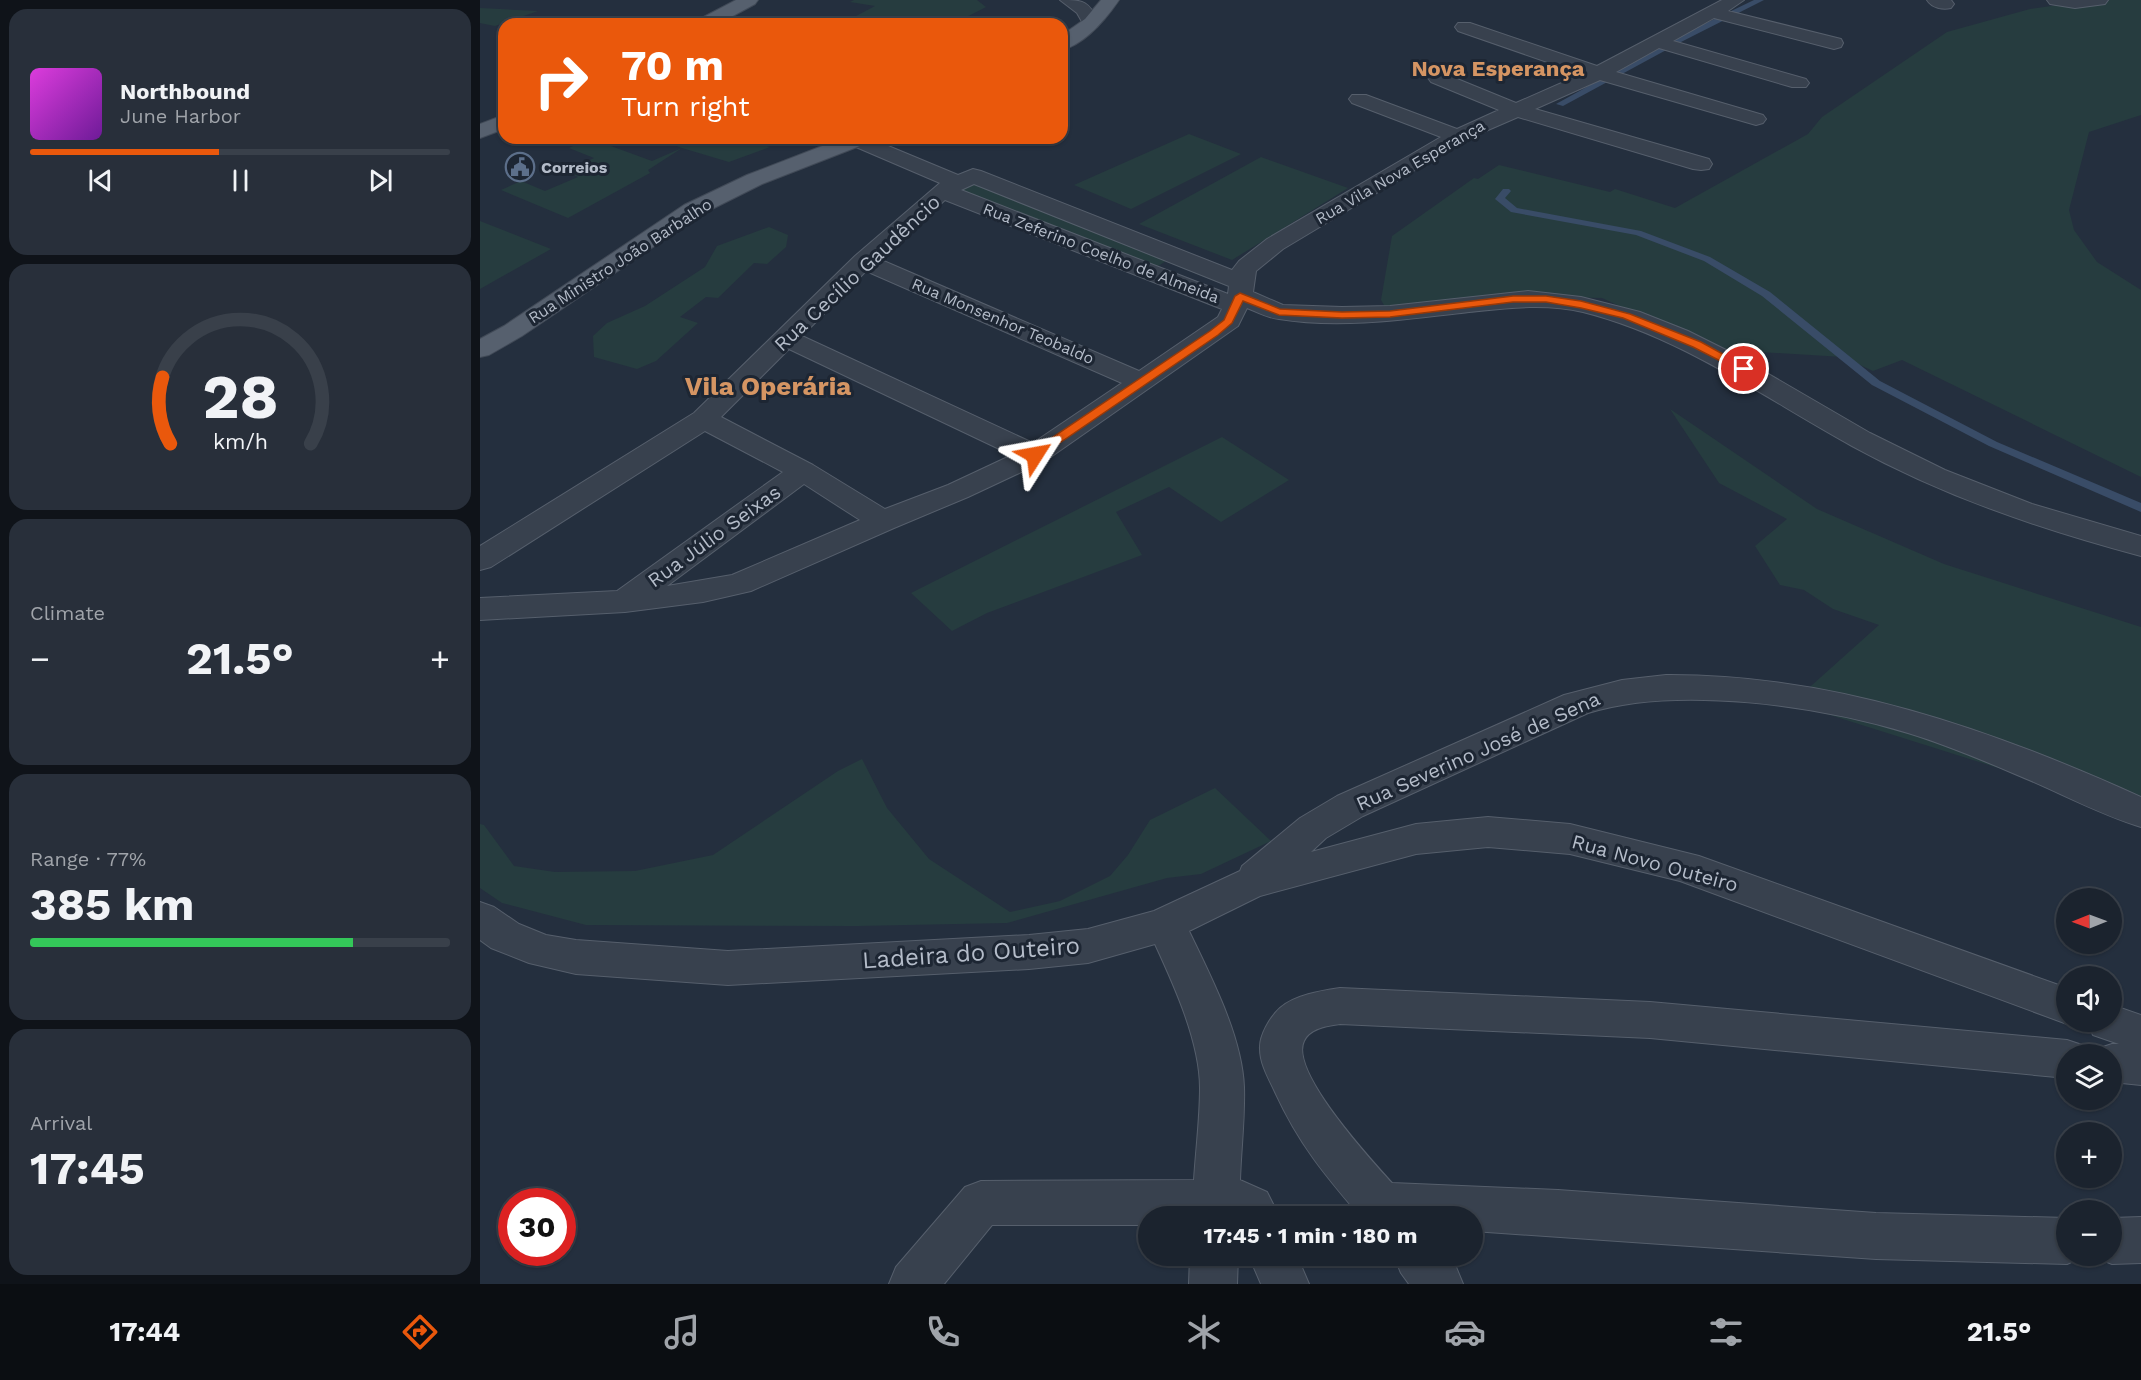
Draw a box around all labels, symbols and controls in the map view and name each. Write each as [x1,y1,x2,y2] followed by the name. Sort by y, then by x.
[621,41,724,90] text: 70 m
[522,42,600,120] icon: right
[1411,56,1585,81] district label: Nova Esperança
[120,79,250,104] text: Northbound
[621,91,750,123] text: Turn right
[120,104,241,128] text: June Harbor
[1312,116,1488,228] street label: Rua Vila Nova Esperança
[504,151,536,183] public building icon: Correios
[541,158,608,177] place label: Correios
[84,164,117,197] icon: previous
[224,164,257,197] icon: pause
[364,164,397,197] icon: next
[769,190,945,356] street label: Rua Cecílio Gaudêncio
[525,195,715,327] street label: Rua Ministro João Barbalho
[980,199,1222,307] street label: Rua Zeferino Coelho de Almeida
[909,274,1097,368] street label: Rua Monsenhor Teobaldo
[1718,343,1769,394] pin
[1727,352,1760,385] icon: arrive
[202,360,278,433] text: 28
[685,371,851,401] district label: Vila Operária
[1003,423,1067,487] position arrow
[212,429,268,454] text: km/h
[643,480,785,592] street label: Rua Júlio Seixas
[30,601,105,625] text: Climate
[186,632,294,685] text: 21.5°
[30,639,50,678] text: −
[430,639,450,678] text: +
[1352,686,1604,816] street label: Rua Severino José de Sena
[1569,829,1741,897] street label: Rua Novo Outeiro
[30,847,146,871] text: Range · 77%
[30,878,194,931] text: 385 km
[2056,888,2122,954] north arrow
[2056,888,2122,1266] map controls
[861,931,1081,975] street label: Ladeira do Outeiro
[2056,966,2122,1032] button: sound
[2056,1044,2122,1110] button: layers
[30,1111,92,1135] text: Arrival
[2056,1122,2122,1188] button: +
[30,1142,145,1195] text: 17:45
[498,1188,576,1266] speed limit sign: 30
[2056,1200,2122,1266] button: −
[1204,1223,1417,1248] text: 17:45 · 1 min · 180 m
[399,1311,441,1353] icon: directions
[661,1311,703,1353] icon: music
[922,1311,964,1353] icon: phone
[1183,1311,1225,1353] icon: climate
[1444,1311,1486,1353] icon: car
[1705,1311,1747,1353] icon: filters
[110,1316,180,1348] text: 17:44
[1967,1316,2031,1348] text: 21.5°

